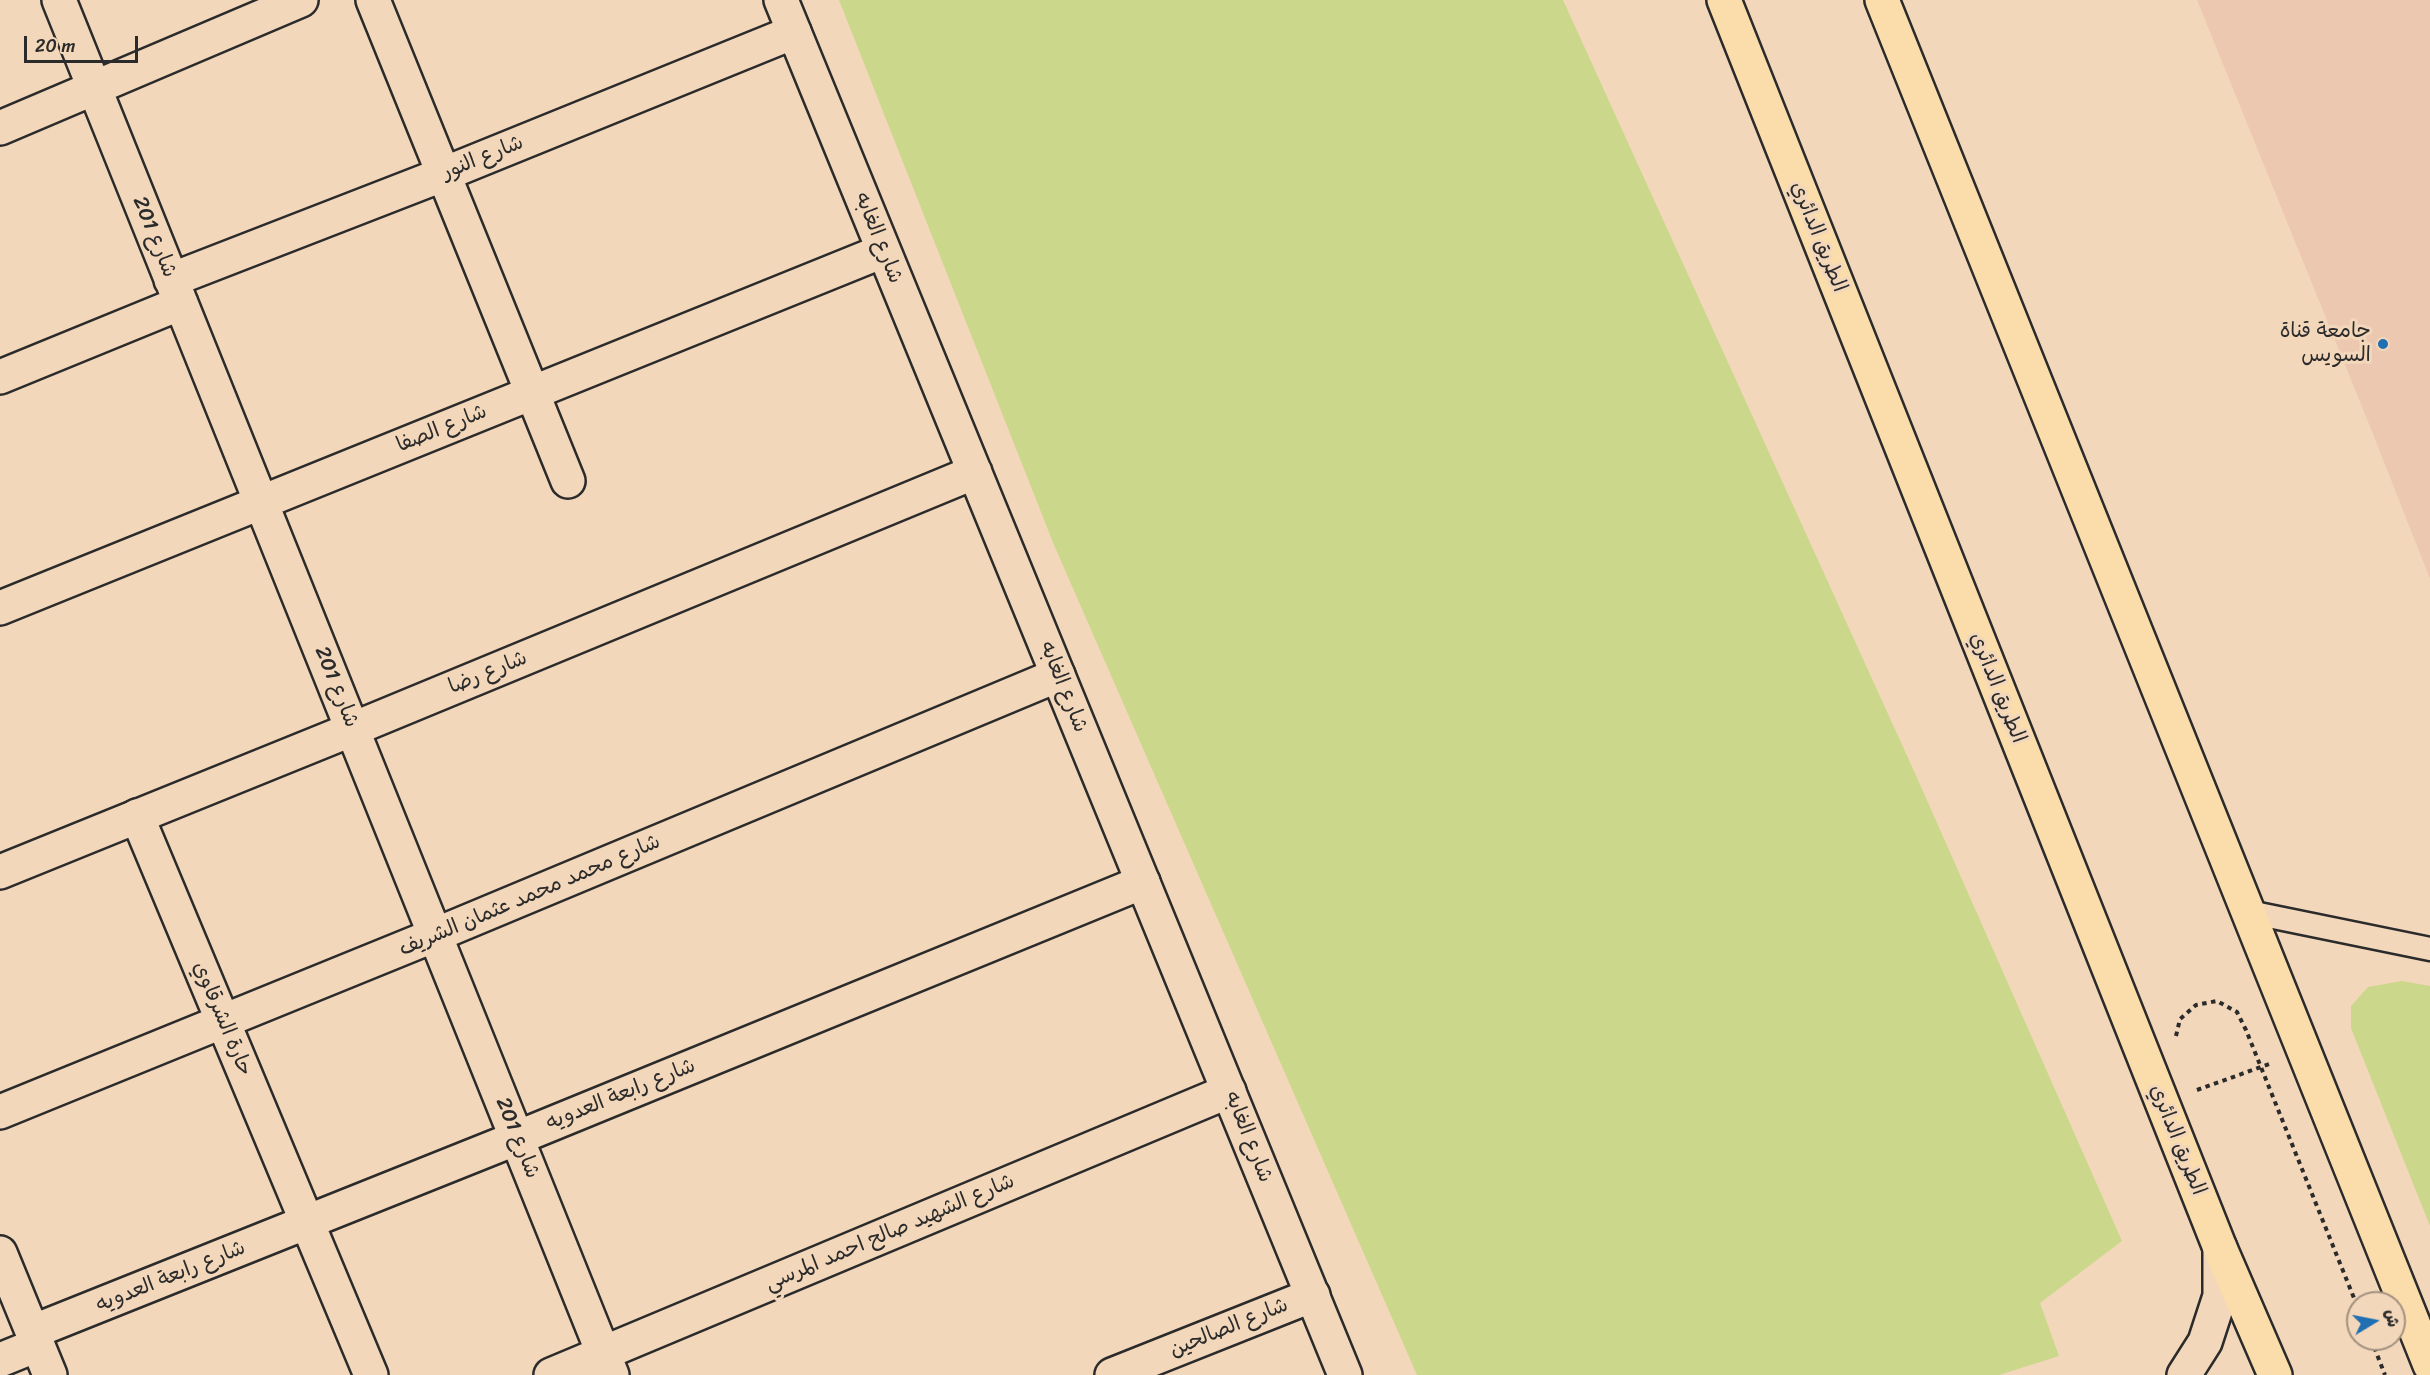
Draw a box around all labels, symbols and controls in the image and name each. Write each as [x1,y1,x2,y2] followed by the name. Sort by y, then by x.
[27,24,141,62] scale bar
[35,30,75,62] text: 20 m
[439,130,527,186] street label: شارع النور
[1784,178,1852,296] street label: الطريق الدائري
[848,189,908,287] street label: شارع الغابه
[126,193,182,281] street label: شارع 201
[2280,319,2371,369] place label: جامعة قناة السويس
[2376,337,2390,351] marker: جامعة قناة السويس
[393,399,491,459] street label: شارع الصفا
[1963,629,2031,747] street label: الطريق الدائري
[1033,638,1093,736] street label: شارع الغابه
[308,643,364,731] street label: شارع 201
[445,646,531,700] street label: شارع رضا
[396,829,664,963] street label: شارع محمد محمد عثمان الشريف
[187,958,257,1080] street label: حارة الشرقاوي
[543,1054,699,1136] street label: شارع رابعة العدويه
[2143,1081,2211,1199] street label: الطريق الدائري
[1218,1088,1278,1186] street label: شارع الغابه
[489,1094,545,1182] street label: شارع 201
[761,1169,1019,1297] street label: شارع الشهيد صالح احمد المرسي
[93,1236,249,1318] street label: شارع رابعة العدويه
[2346,1291,2406,1351] north arrow
[1166,1293,1292,1363] street label: شارع الصالحين
[2376,1307,2408,1329] text: ش

